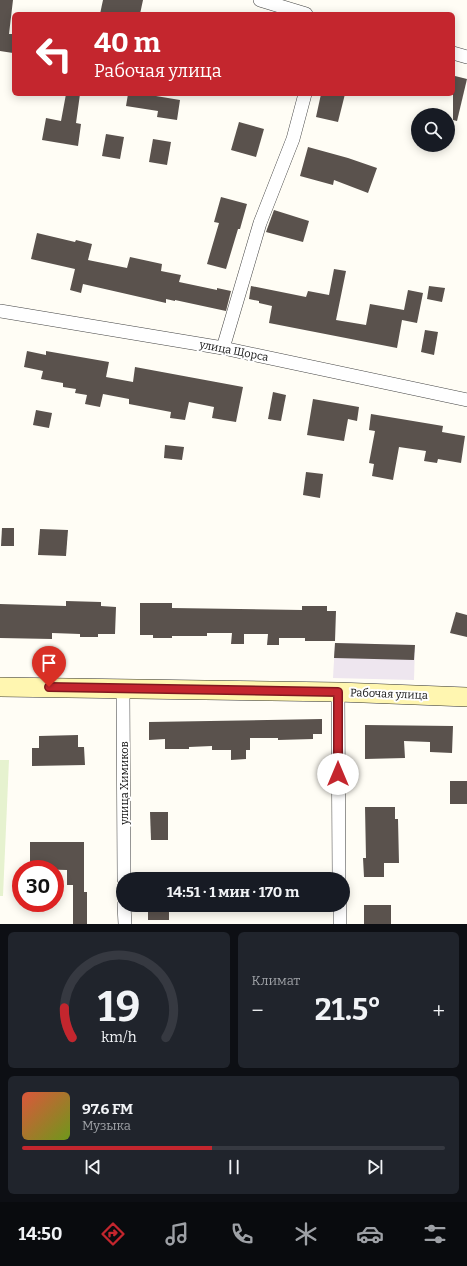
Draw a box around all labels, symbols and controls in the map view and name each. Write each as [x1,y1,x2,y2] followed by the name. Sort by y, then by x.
[94,26,161,59] text: 40 m
[28,28,80,80] icon: left
[94,60,222,82] text: Рабочая улица
[411,108,455,152] map controls
[411,108,455,152] button: search
[197,338,270,364] street label: улица Щорса
[32,646,66,687] pin
[38,652,60,674] icon: arrive
[350,686,428,702] street label: Рабочая улица
[118,741,131,826] street label: улица Химиков
[317,753,359,795] position arrow
[12,860,64,912] speed limit sign: 30
[167,883,299,901] text: 14:51 · 1 мин · 170 m
[252,973,300,988] text: Климат
[97,982,140,1032] text: 19
[315,992,381,1028] text: 21.5°
[252,997,264,1024] text: −
[432,997,445,1024] text: +
[101,1029,137,1046] text: km/h
[82,1100,133,1118] text: 97.6 FM
[82,1118,131,1133] text: Музыка
[82,1156,104,1178] icon: previous
[223,1156,245,1178] icon: pause
[364,1156,386,1178] icon: next
[99,1220,127,1248] icon: directions
[163,1220,191,1248] icon: music
[228,1220,256,1248] icon: phone
[292,1220,320,1248] icon: climate
[356,1220,384,1248] icon: car
[421,1220,449,1248] icon: filters
[18,1223,62,1245] text: 14:50

